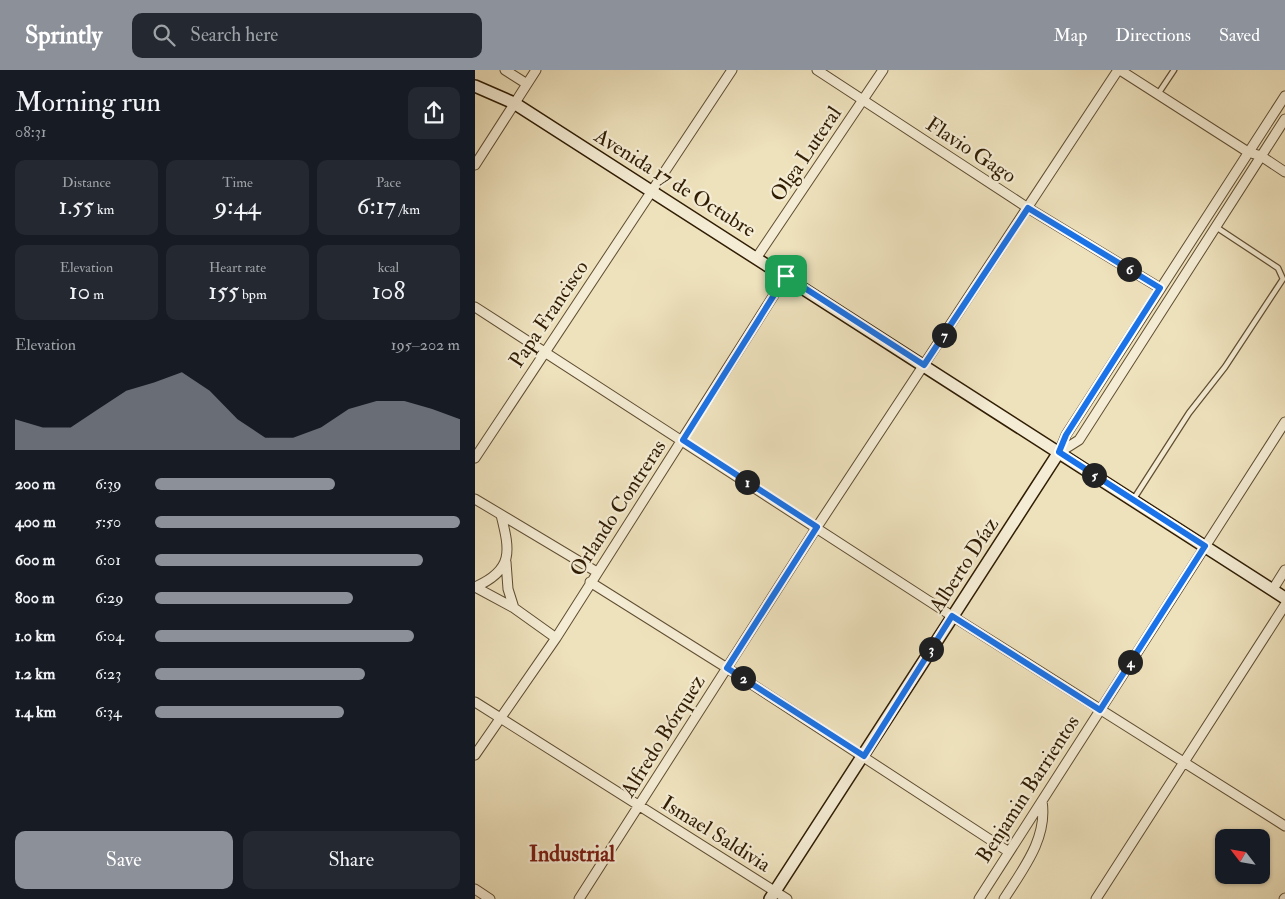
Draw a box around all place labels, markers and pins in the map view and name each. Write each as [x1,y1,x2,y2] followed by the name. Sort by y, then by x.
[765,255,807,297] pin
[1117,256,1141,282] pin: 6
[931,322,957,348] pin: 7
[1081,462,1107,488] pin: 5
[735,470,759,494] pin: 1
[919,636,943,662] pin: 3
[1117,650,1143,674] pin: 4
[731,666,755,690] pin: 2

